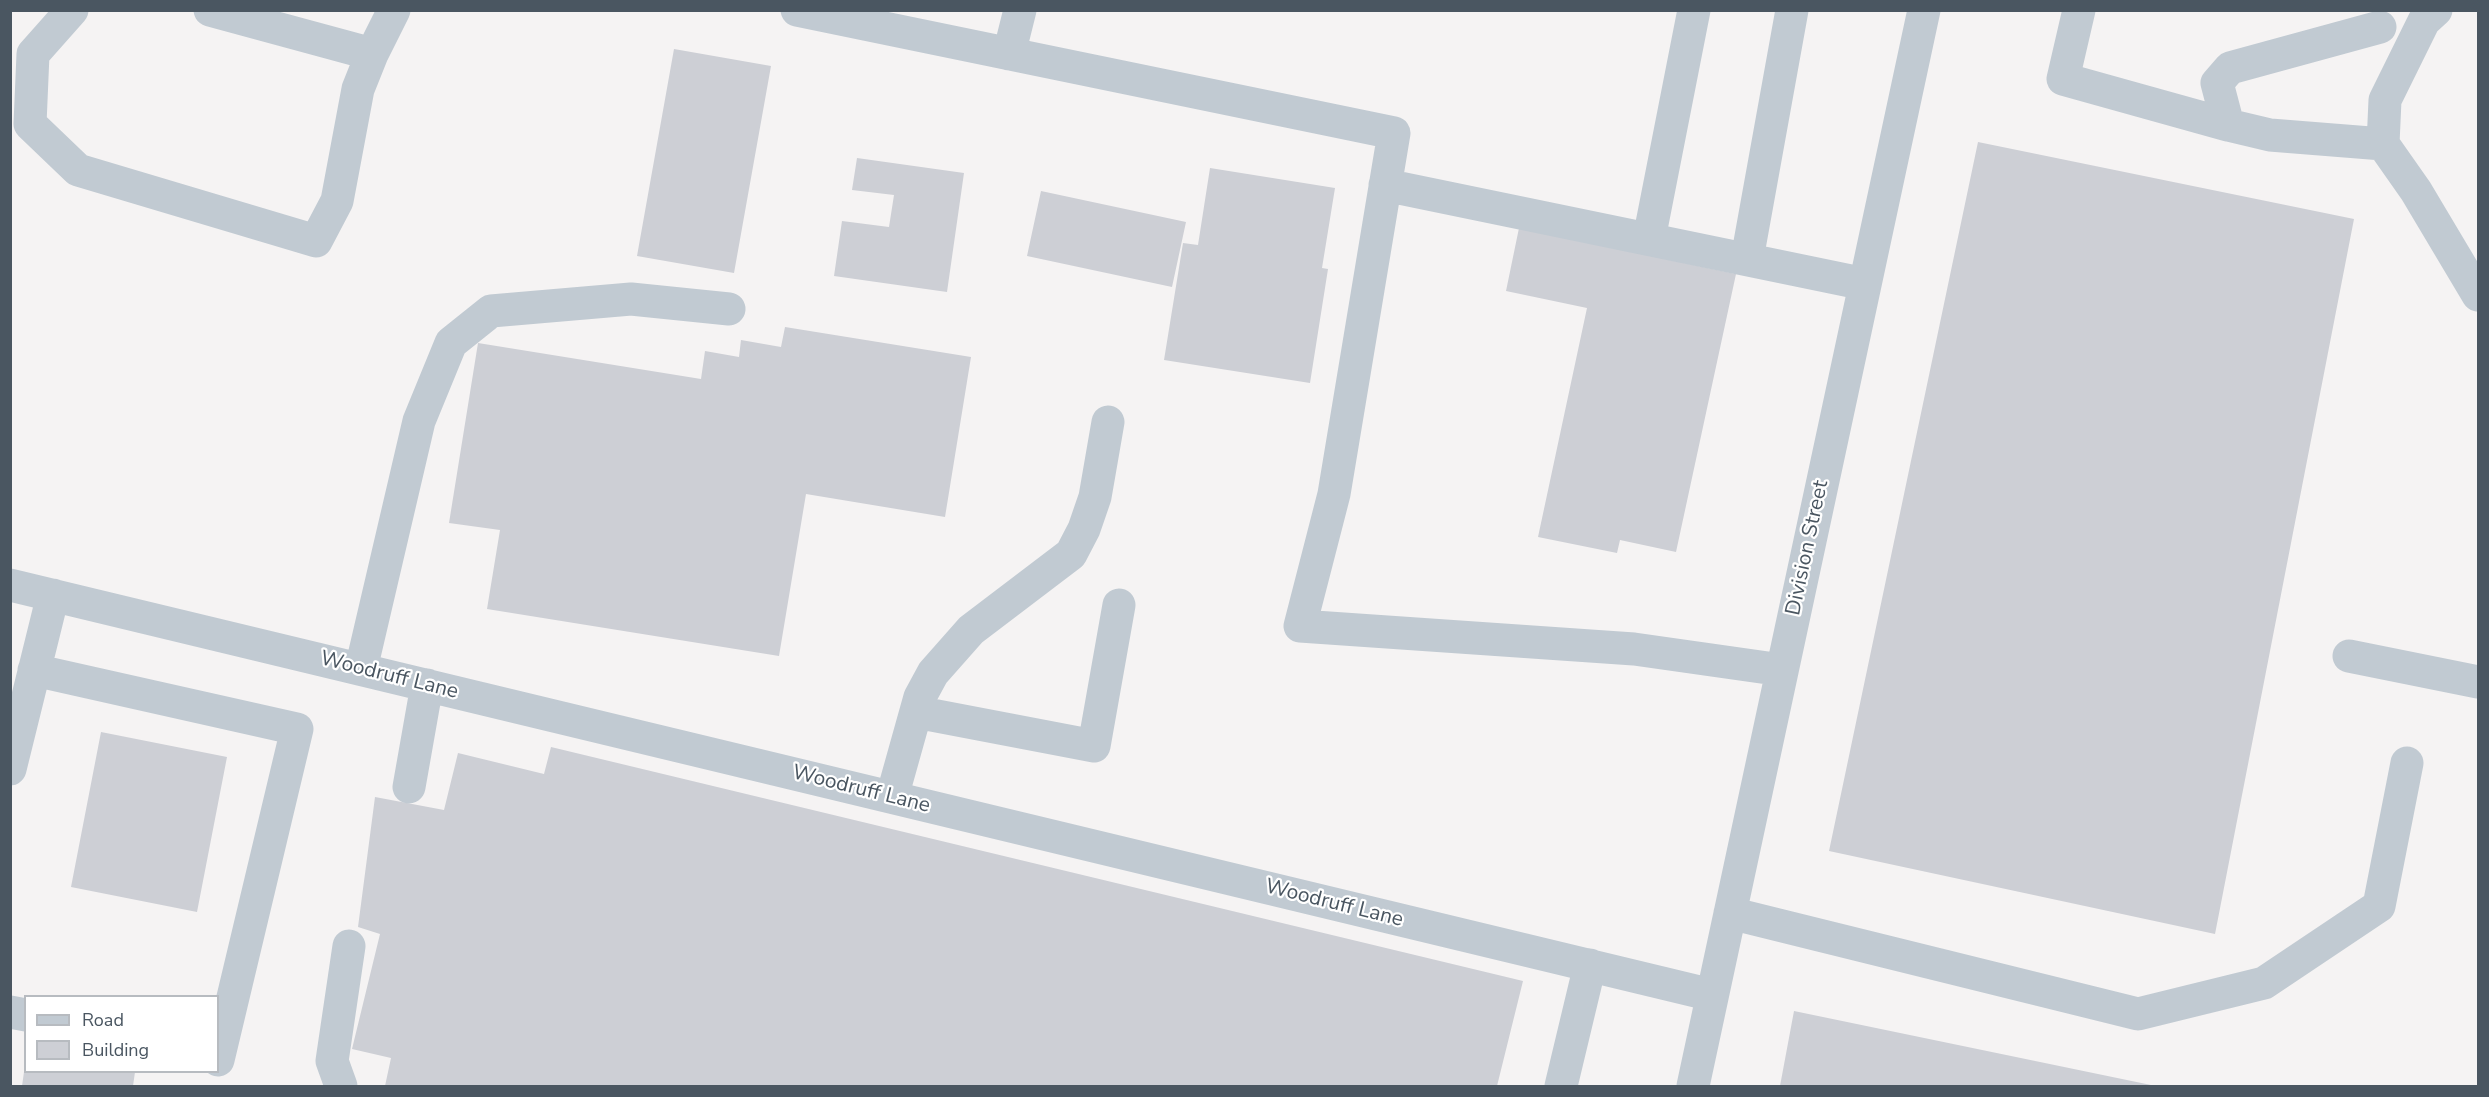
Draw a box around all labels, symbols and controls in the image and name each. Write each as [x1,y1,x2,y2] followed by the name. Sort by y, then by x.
[1781,478,1835,618] street label: Division Street
[317,647,461,705] street label: Woodruff Lane
[789,761,933,819] street label: Woodruff Lane
[1262,875,1406,933] street label: Woodruff Lane
[24,995,219,1073] legend
[82,1008,124,1032] text: Road
[82,1038,149,1062] text: Building

